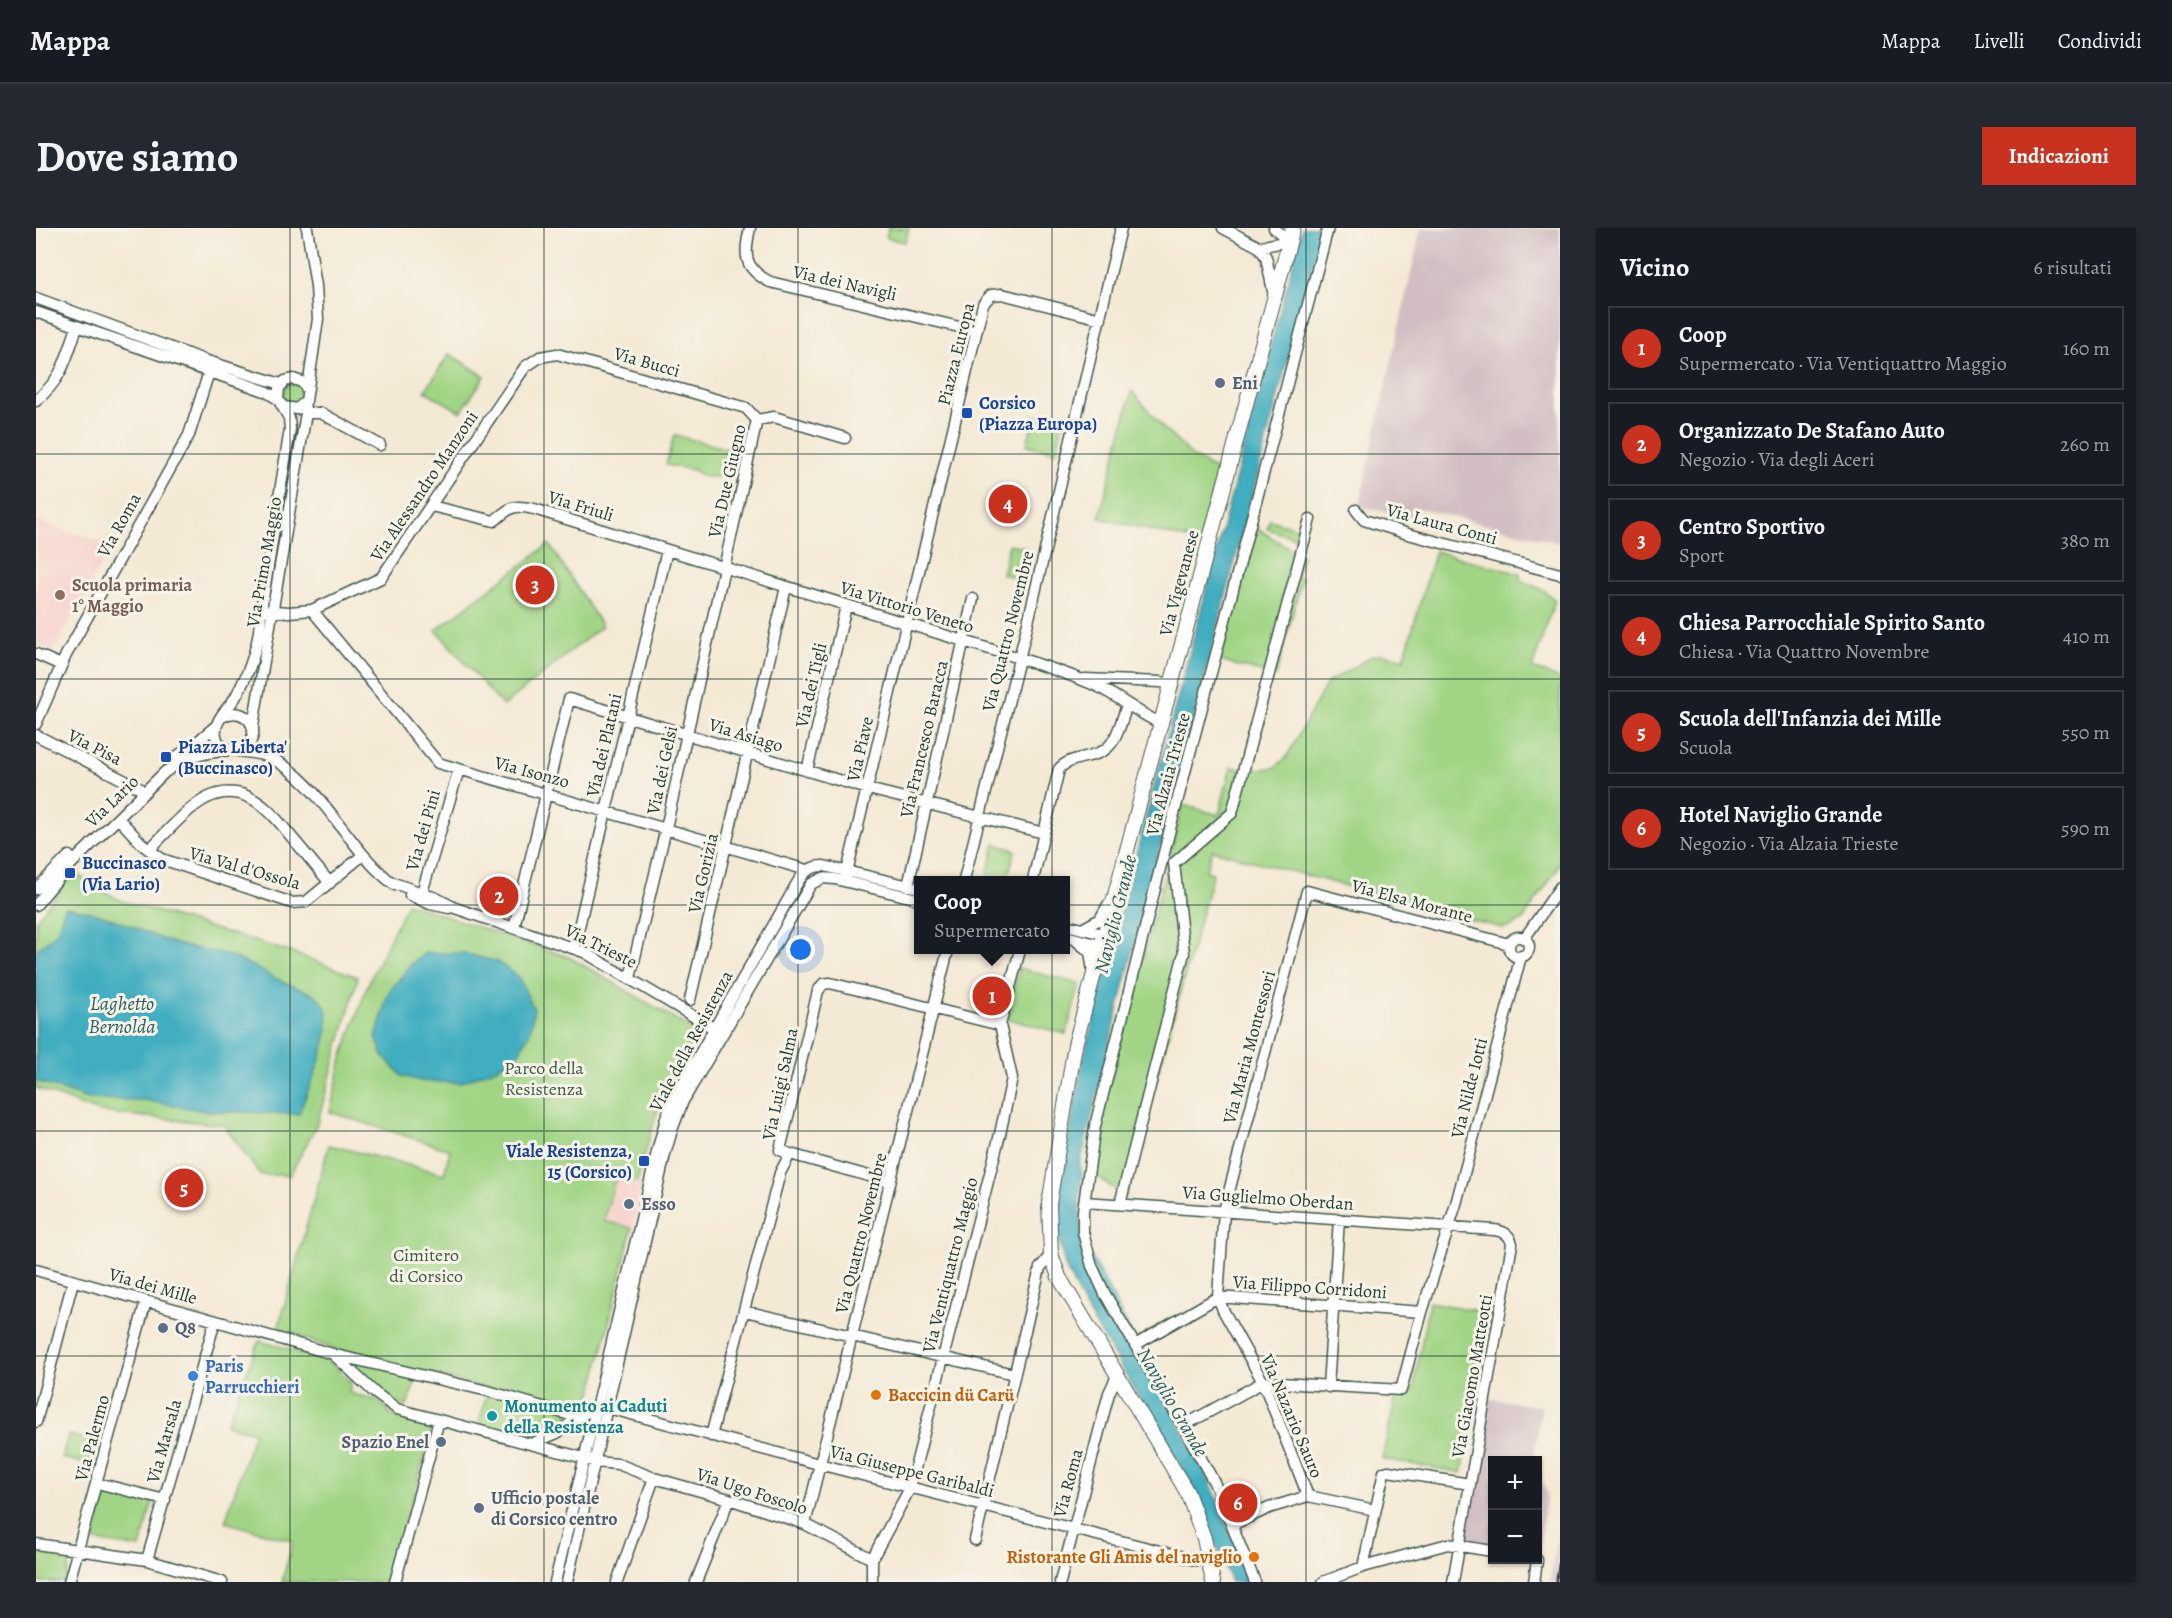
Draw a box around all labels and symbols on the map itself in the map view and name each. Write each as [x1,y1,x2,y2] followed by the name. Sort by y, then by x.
[790,259,899,307] street label: Via dei Navigli
[932,299,981,408] street label: Piazza Europa
[610,341,683,383] street label: Via Bucci
[1232,371,1258,395] place label: Eni
[1213,376,1227,390] marker: Eni
[979,391,1097,436] place label: Corsico (Piazza Europa)
[364,406,483,567] street label: Via Alessandro Manzoni
[960,406,974,420] marker: Corsico (Piazza Europa)
[702,422,752,541] street label: Via Due Giugno
[988,482,1028,526] pin: 4
[544,484,617,527] street label: Via Friuli
[91,488,147,562] street label: Via Roma
[241,495,287,630] street label: Via Primo Maggio
[1383,497,1500,550] street label: Via Laura Conti
[1153,527,1205,640] street label: Via Vigevanese
[976,548,1040,715] street label: Via Quattro Novembre
[516,562,554,608] pin: 3
[72,573,193,618] place label: Scuola primaria 1° Maggio
[836,575,977,639] street label: Via Vittorio Veneto
[53,588,67,602] marker: Scuola primaria 1° Maggio
[789,640,832,731] street label: Via dei Tigli
[894,657,954,821] street label: Via Francesco Baracca
[580,691,628,800] street label: Via dei Platani
[1140,710,1196,839] street label: Via Alzaia Trieste
[705,712,786,758] street label: Via Asiago
[841,714,879,785] street label: Via Piave
[63,723,127,771] street label: Via Pisa
[641,723,683,818] street label: Via dei Gelsi
[178,735,287,780] place label: Piazza Liberta' (Buccinasco)
[159,750,173,764] marker: Piazza Liberta' (Buccinasco)
[491,750,572,794] street label: Via Isonzo
[79,770,144,833] street label: Via Lario
[400,787,446,874] street label: Via dei Pini
[682,830,724,916] street label: Via Gorizia
[186,840,304,896] street label: Via Val d'Ossola
[82,851,167,896] place label: Buccinasco (Via Lario)
[1088,852,1143,976] water label: Naviglio Grande
[63,866,77,880] marker: Buccinasco (Via Lario)
[1348,873,1475,929] street label: Via Elsa Morante
[480,874,518,918] pin: 2
[560,918,641,974] street label: Via Trieste
[786,935,815,964] your location
[643,966,739,1117] street label: Viale della Resistenza
[1217,968,1281,1127] street label: Via Maria Montessori
[972,974,1012,1018] pin: 1
[89,990,155,1040] water label: Laghetto Bernolda
[756,1025,804,1143] street label: Via Luigi Salma
[1445,1035,1493,1142] street label: Via Nilde Iotti
[504,1056,584,1101] park label: Parco della Resistenza
[505,1139,632,1184] place label: Viale Resistenza, 15 (Corsico)
[829,1150,893,1317] street label: Via Quattro Novembre
[637,1154,651,1168] marker: Viale Resistenza, 15 (Corsico)
[164,1166,204,1210] pin: 5
[916,1175,983,1356] street label: Via Ventiquattro Maggio
[1181,1180,1354,1216] street label: Via Guglielmo Oberdan
[641,1192,676,1216] place label: Esso
[622,1197,636,1211] marker: Esso
[389,1243,463,1288] park label: Cimitero di Corsico
[105,1262,200,1310] street label: Via dei Mille
[1231,1270,1388,1304] street label: Via Filippo Corridoni
[1446,1292,1498,1461] street label: Via Giacomo Matteotti
[175,1316,196,1340] place label: Q8
[156,1321,170,1335] marker: Q8
[1130,1343,1215,1462] water label: Naviglio Grande
[1255,1349,1329,1482] street label: Via Nazario Sauro
[205,1354,300,1399] place label: Paris Parrucchieri
[186,1369,200,1383] marker: Paris Parrucchieri
[888,1383,1015,1407] place label: Baccicin dü Carü
[869,1388,883,1402] marker: Baccicin dü Carü
[69,1392,115,1485] street label: Via Palermo
[504,1394,668,1439] place label: Monumento ai Caduti della Resistenza
[140,1396,188,1487] street label: Via Marsala
[485,1409,499,1423] marker: Monumento ai Caduti della Resistenza
[342,1430,429,1454] place label: Spazio Enel
[434,1435,448,1449] marker: Spazio Enel
[826,1439,997,1503] street label: Via Giuseppe Garibaldi
[1047,1445,1089,1521] street label: Via Roma
[692,1461,811,1520] street label: Via Ugo Foscolo
[1218,1480,1258,1526] pin: 6
[491,1486,617,1531] place label: Ufficio postale di Corsico centro
[472,1501,486,1515] marker: Ufficio postale di Corsico centro
[1006,1545,1242,1569] place label: Ristorante Gli Amis del naviglio
[1247,1550,1261,1564] marker: Ristorante Gli Amis del naviglio

